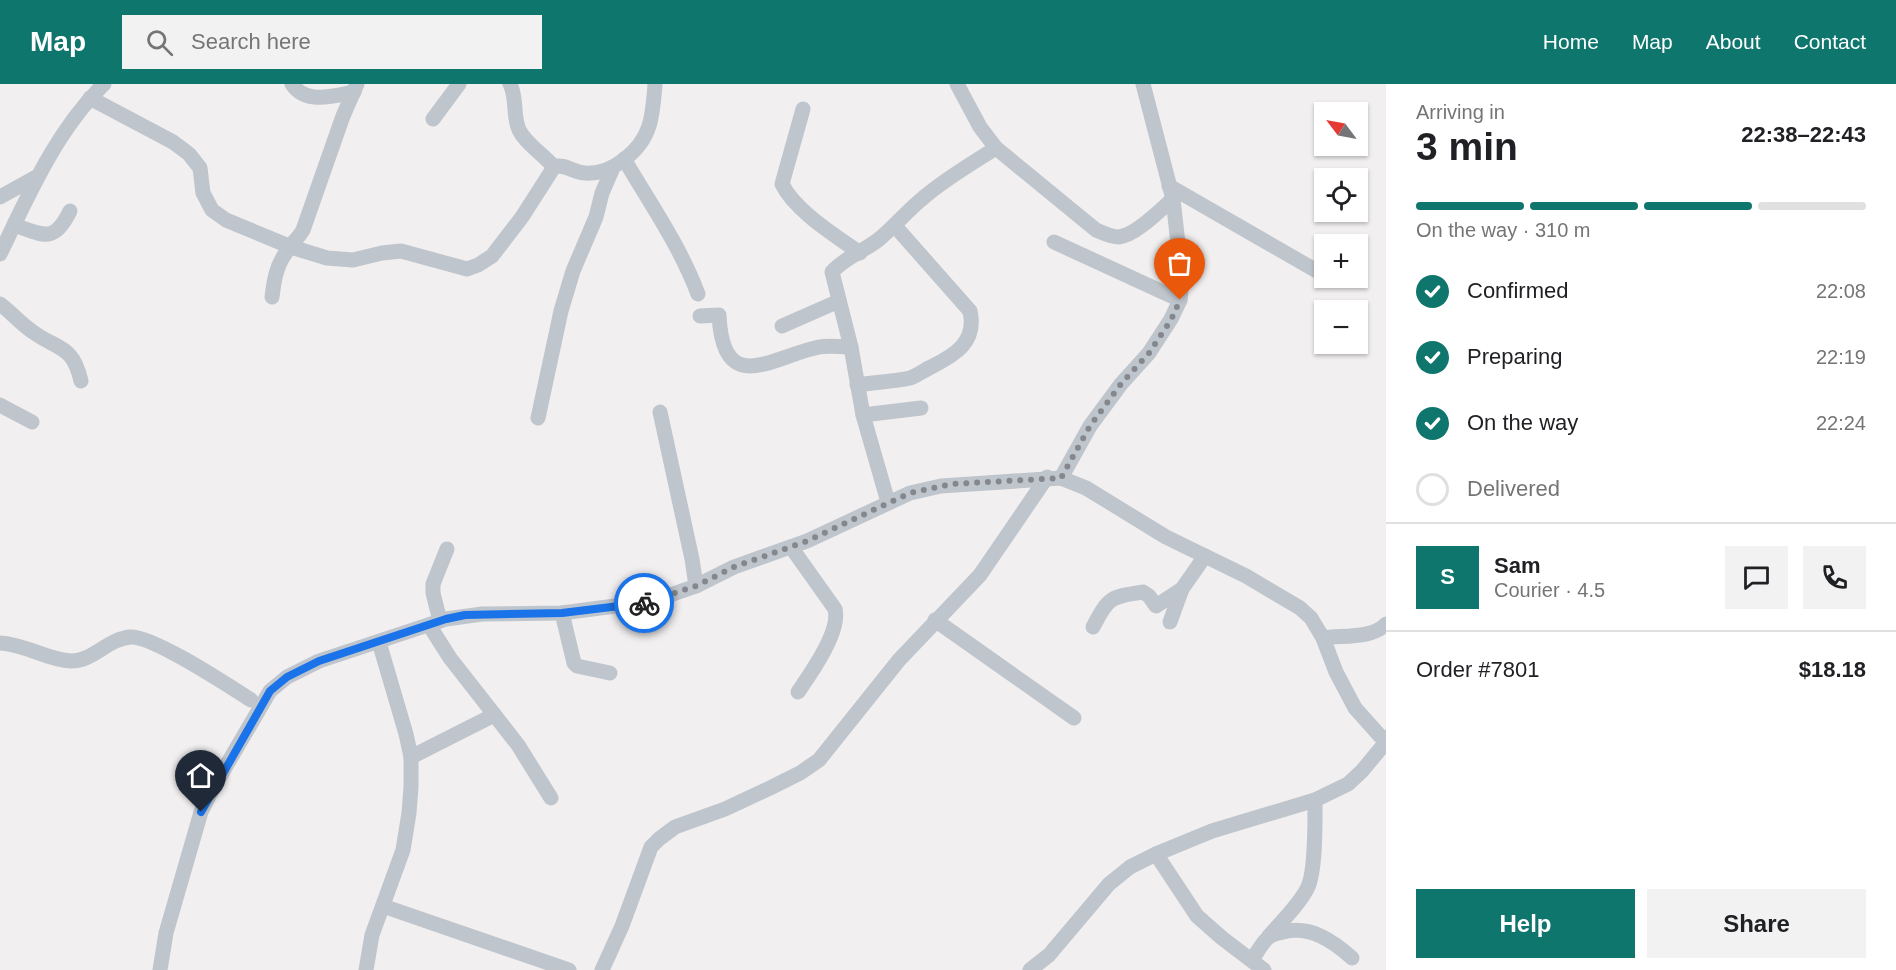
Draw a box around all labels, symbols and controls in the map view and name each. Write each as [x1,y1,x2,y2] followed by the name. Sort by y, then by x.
[122,15,542,69] search box
[30,26,86,57] text: Map
[143,26,176,59] icon: search
[191,29,311,54] text: Search here
[1543,30,1599,53] text: Home
[1632,30,1673,53] text: Map
[1706,30,1761,53] text: About
[1794,30,1866,53] text: Contact
[1416,101,1505,123] text: Arriving in
[1314,102,1368,156] north arrow
[1314,102,1368,354] map controls
[1741,122,1866,147] text: 22:38–22:43
[1416,125,1518,168] text: 3 min
[1314,168,1368,222] button: locate
[1416,219,1591,241] text: On the way · 310 m
[1314,234,1368,288] button: +
[1154,238,1205,300] pin
[1163,247,1196,280] icon: bag
[1416,275,1449,308] icon: check
[1467,278,1568,303] text: Confirmed
[1816,280,1866,302] text: 22:08
[1314,300,1368,354] button: −
[1416,341,1449,374] icon: check
[1467,344,1562,369] text: Preparing
[1816,346,1866,368] text: 22:19
[1416,407,1449,440] icon: check
[1467,410,1578,435] text: On the way
[1816,412,1866,434] text: 22:24
[1467,476,1560,501] text: Delivered
[1725,546,1788,609] button: chat
[1803,546,1866,609] button: phone
[1494,553,1540,578] text: Sam
[1440,564,1455,589] text: S
[614,573,674,633] courier
[1494,579,1605,601] text: Courier · 4.5
[628,587,661,620] icon: bike
[1416,657,1540,682] text: Order #7801
[1799,657,1866,682] text: $18.18
[175,750,226,812] pin
[184,759,217,792] icon: home
[1416,889,1635,958] button: Help
[1647,889,1866,958] button: Share

